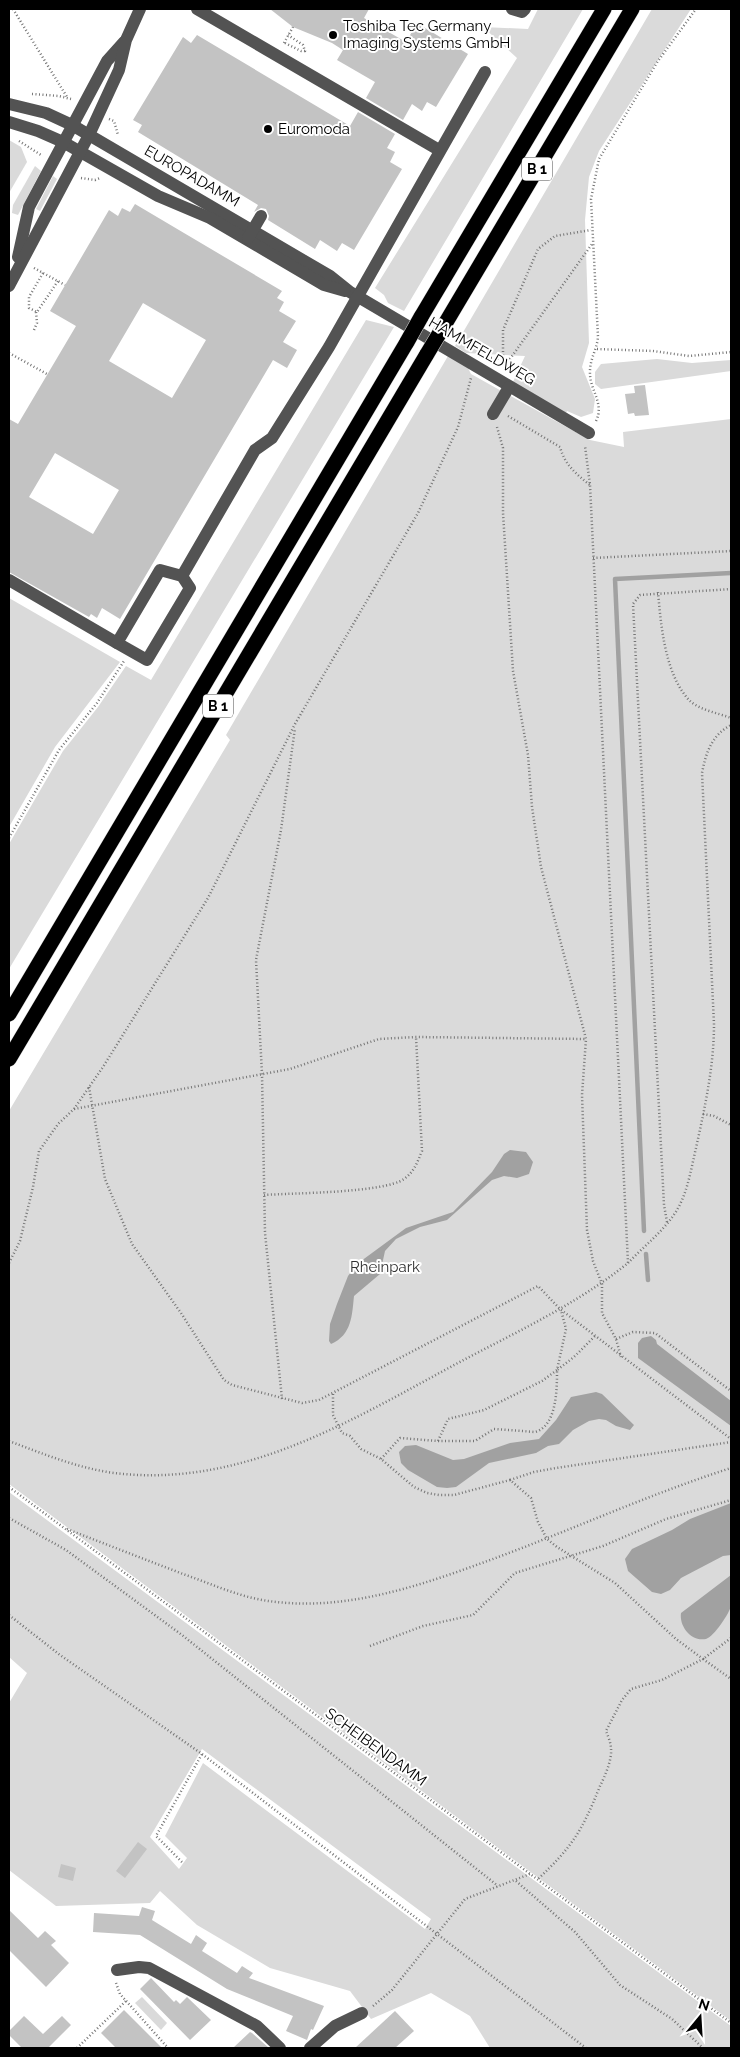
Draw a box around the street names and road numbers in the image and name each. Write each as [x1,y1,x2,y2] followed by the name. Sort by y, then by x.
[141,141,243,211] street label: EUROPADAMM
[522,157,552,180] road number: B 1
[426,313,538,389] street label: HAMMFELDWEG
[203,694,233,718] road number: B 1
[322,1704,430,1790] street label: SCHEIBENDAMM

